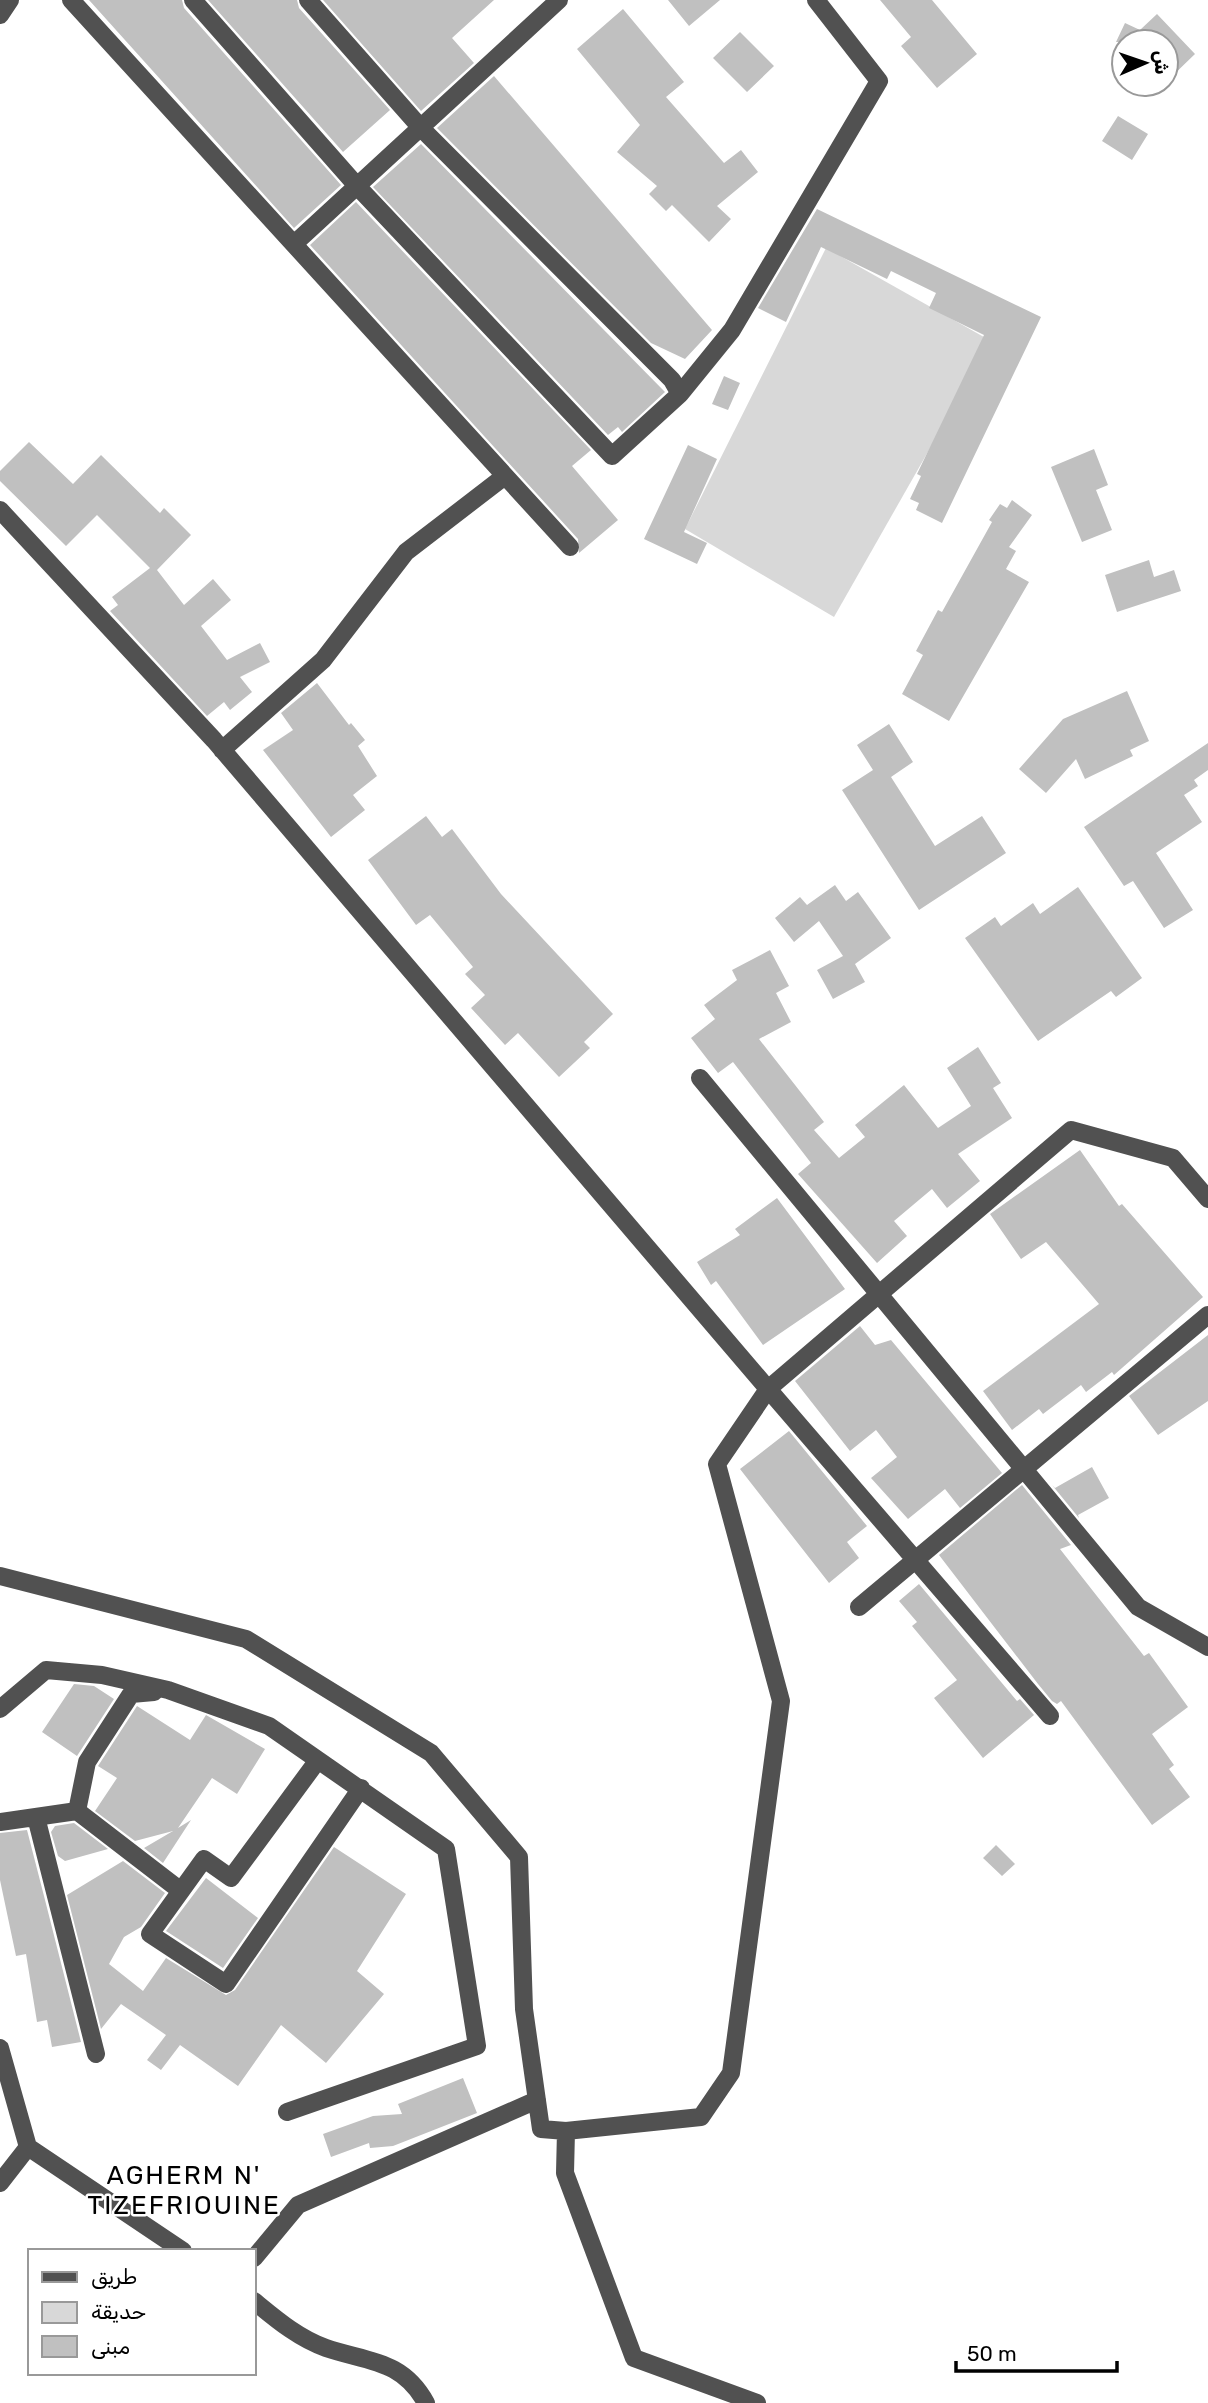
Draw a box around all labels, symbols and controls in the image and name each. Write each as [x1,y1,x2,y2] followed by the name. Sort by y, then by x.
[1110,28,1180,98] north arrow
[1150,50,1173,75] text: ش
[87,2160,281,2221] district label: AGHERM N' TIZEFRIOUINE
[28,2249,256,2375] legend
[91,2264,137,2289] text: طريق
[91,2299,146,2324] text: حديقة
[956,2330,1117,2374] scale bar
[91,2334,130,2359] text: مبنى
[967,2341,1017,2366] text: 50 m

